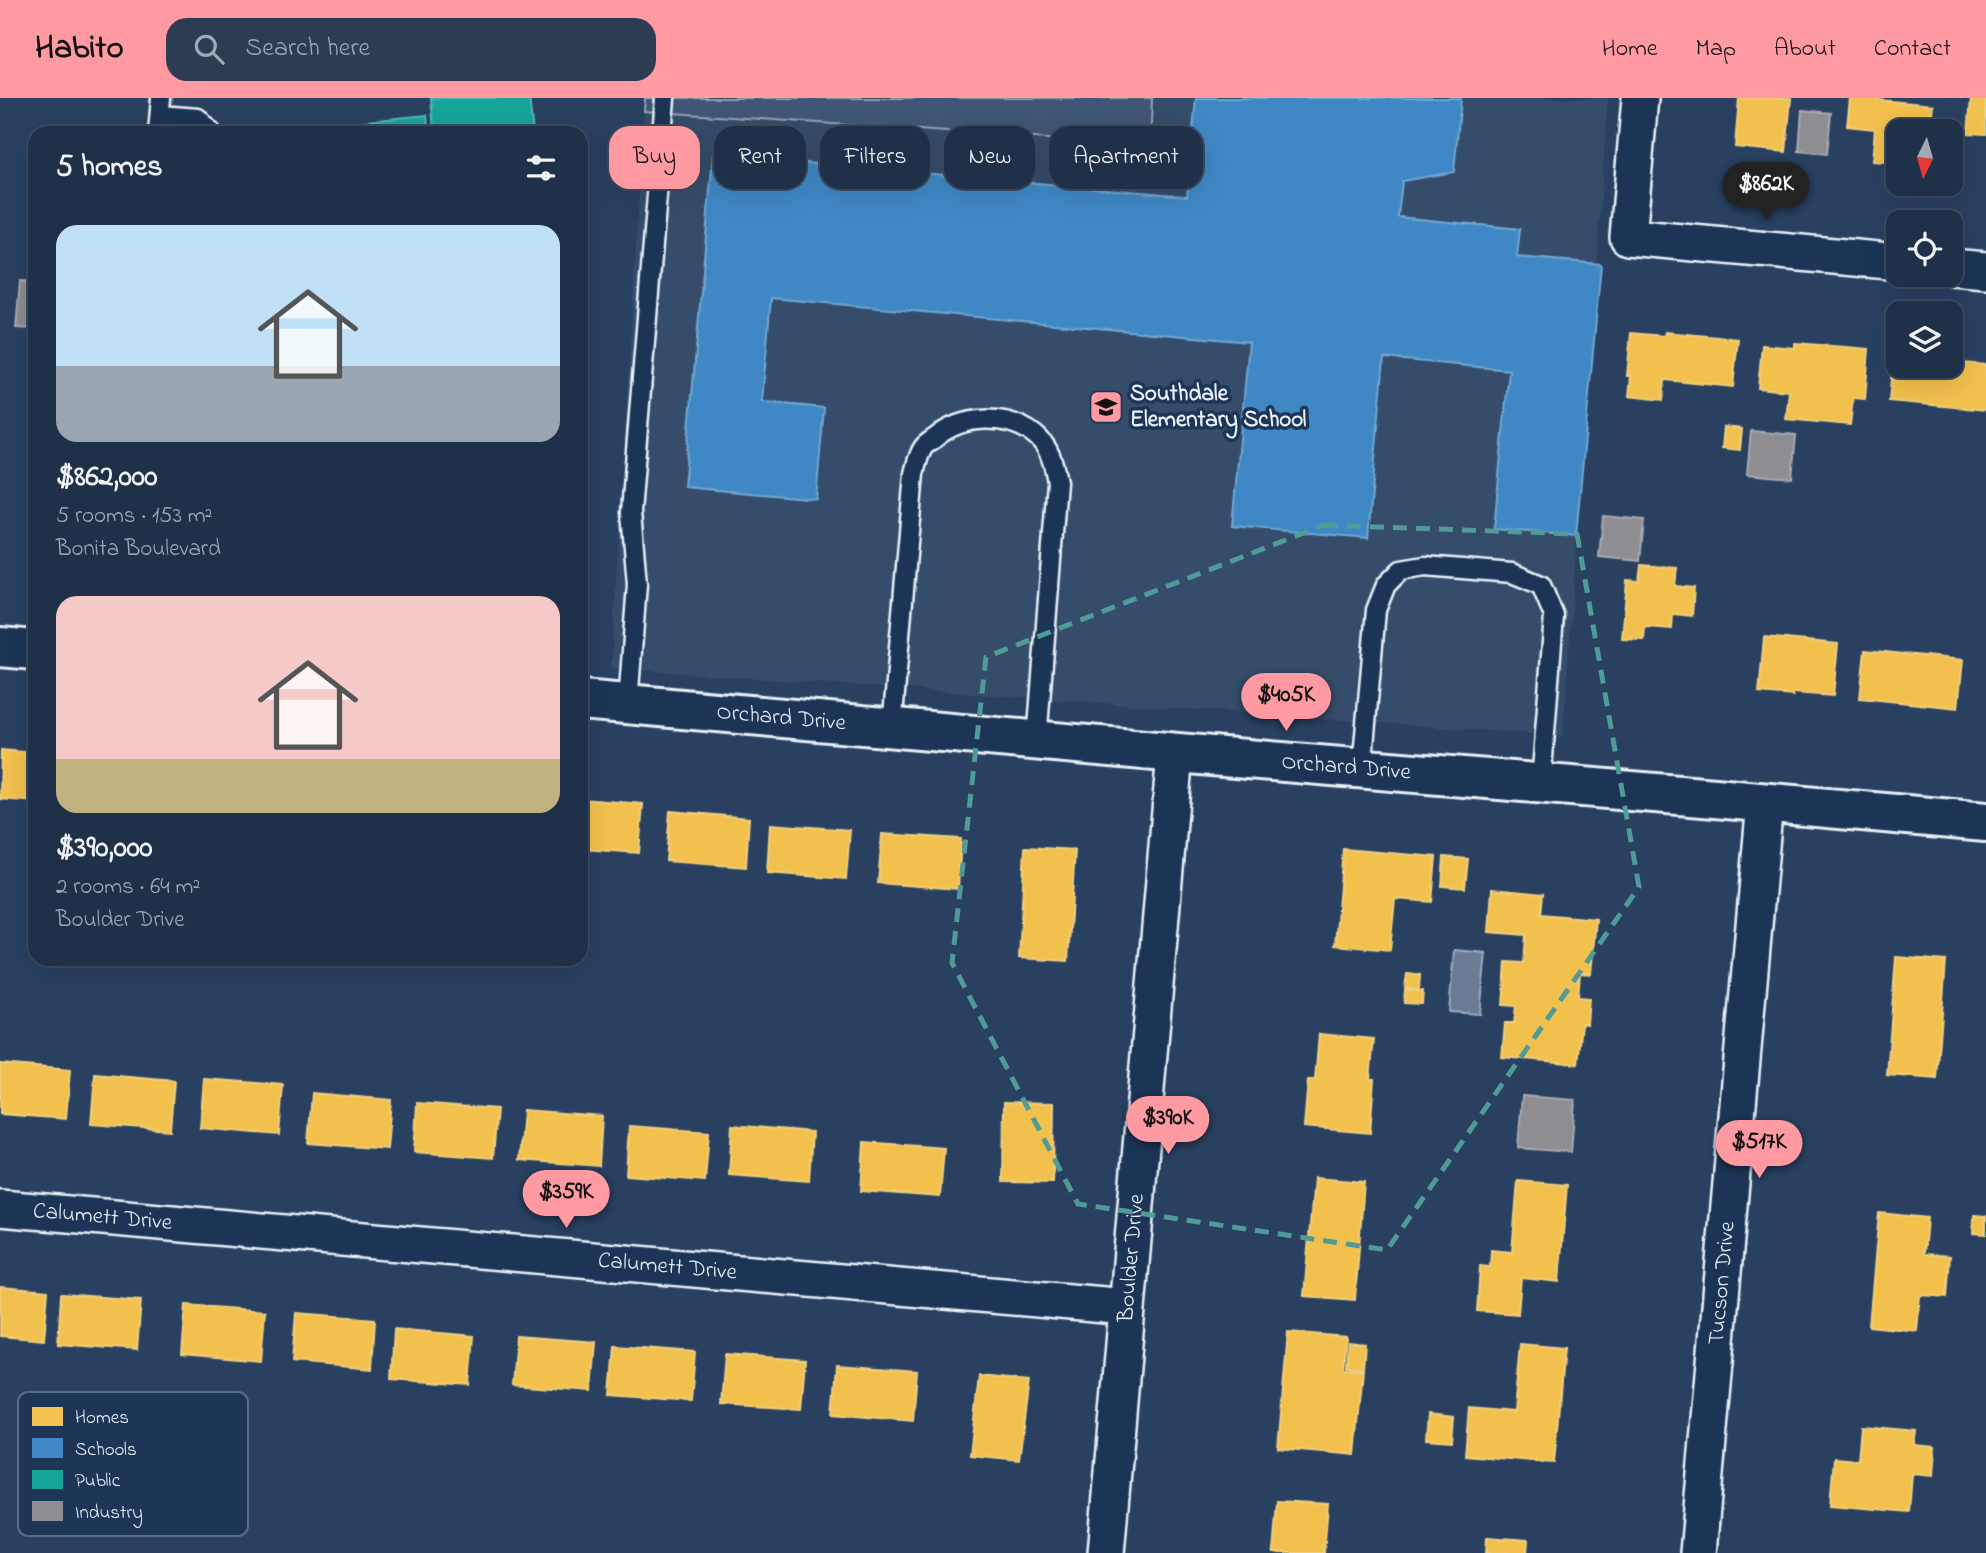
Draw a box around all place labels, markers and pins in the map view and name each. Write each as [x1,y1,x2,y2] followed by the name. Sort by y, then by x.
[1717,162,1815,222] pin: $862K
[1130,378,1307,439] place label: Southdale Elementary School
[1087,388,1125,426] school or university icon: Southdale Elementary School
[1237,674,1335,733] pin: $405K
[1119,1096,1217,1156] pin: $390K
[1710,1121,1808,1180] pin: $517K
[517,1170,615,1230] pin: $359K

